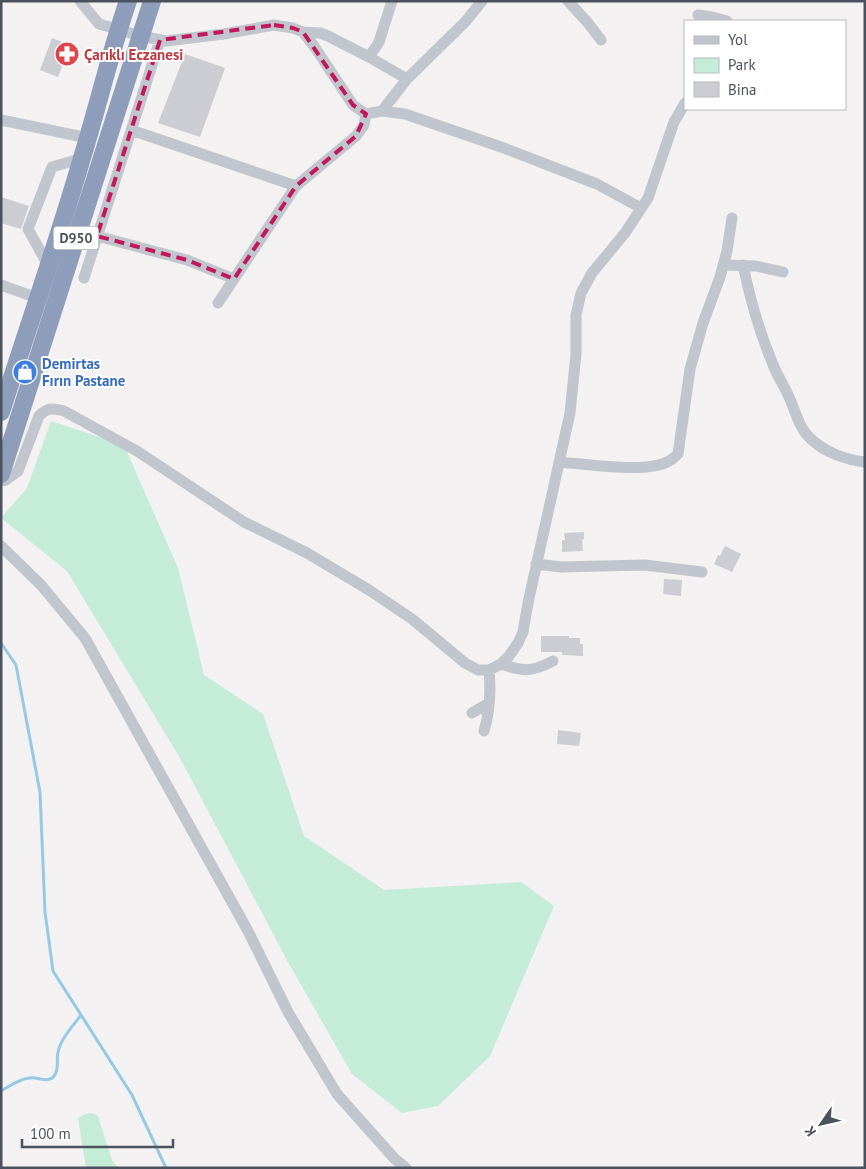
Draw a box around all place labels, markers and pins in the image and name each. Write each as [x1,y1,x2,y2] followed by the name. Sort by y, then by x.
[54,41,80,67] pharmacy icon: Çarıklı Eczanesi
[84,45,183,64] place label: Çarıklı Eczanesi
[42,354,126,390] place label: Demirtas Fırın Pastane
[12,359,38,385] shop icon: Demirtas Fırın Pastane

